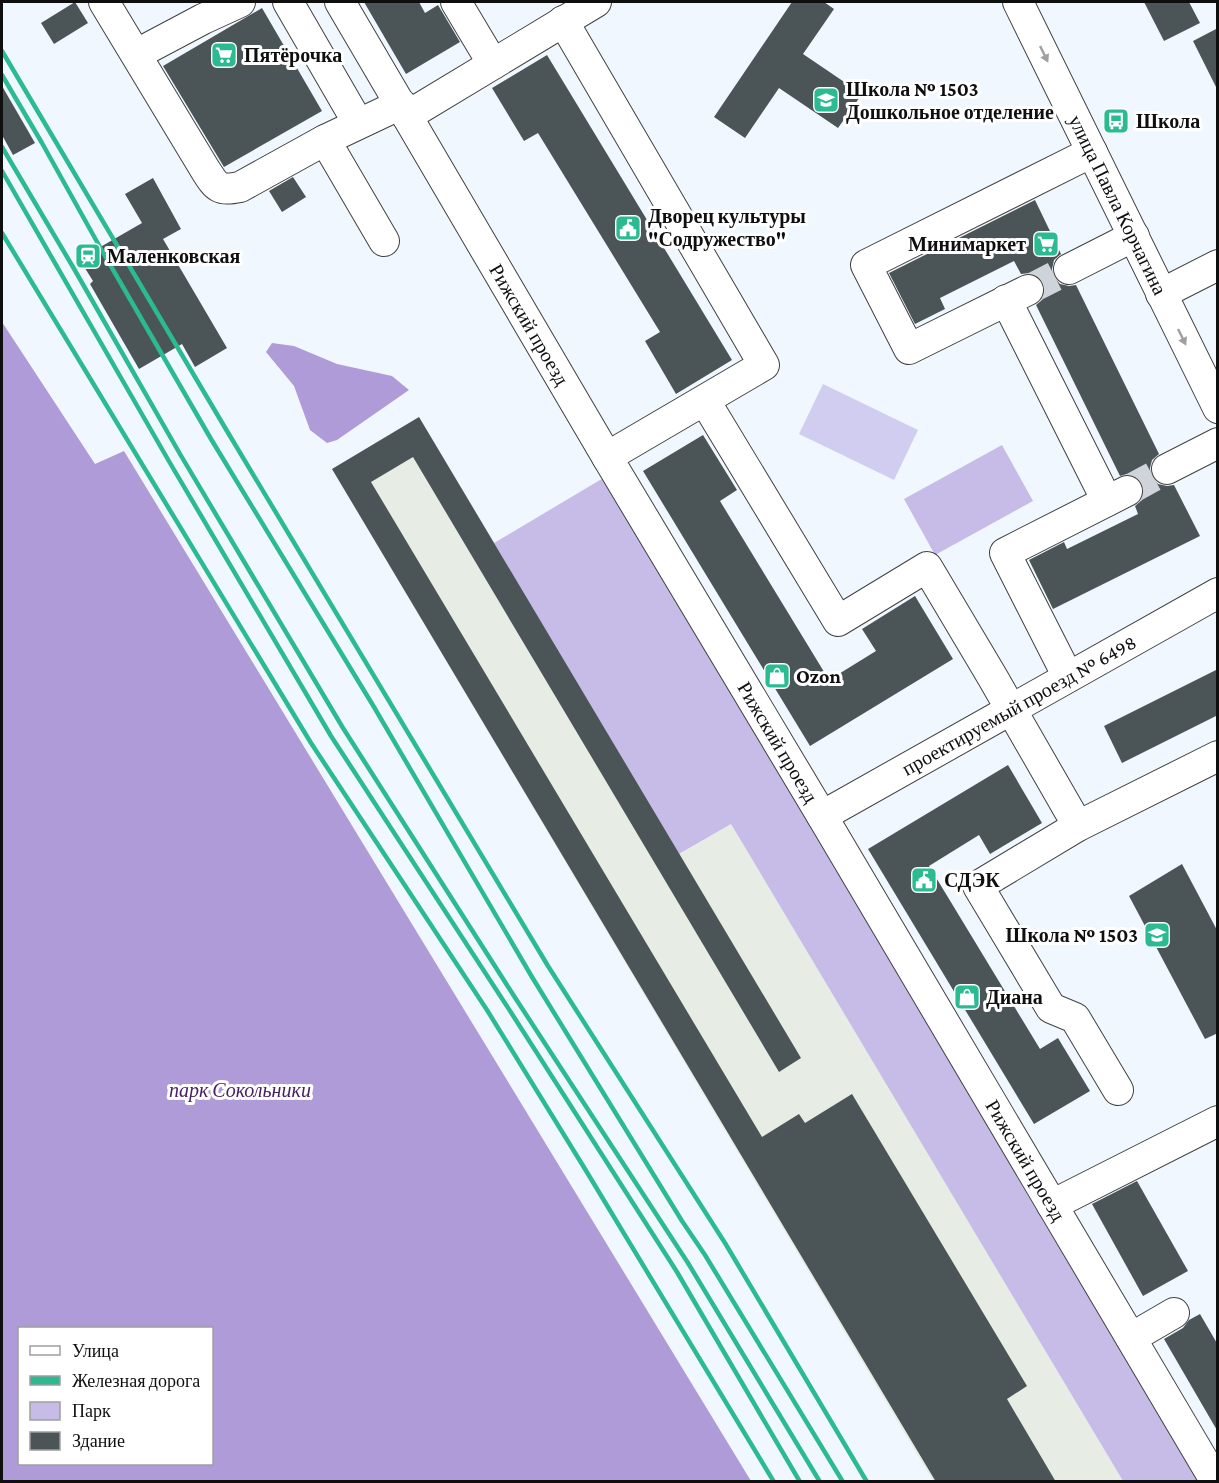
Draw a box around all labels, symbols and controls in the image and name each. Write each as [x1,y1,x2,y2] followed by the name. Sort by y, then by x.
[209,40,239,70] supermarket icon: Пятёрочка
[244,44,342,67] place label: Пятёрочка
[1038,45,1048,63] one-way arrow
[846,78,1054,124] place label: Школа № 1503 Дошкольное отделение
[811,85,841,115] school or university icon: Школа № 1503 Дошкольное отделение
[1101,106,1131,136] bus stop icon: Школа
[1136,110,1200,132] place label: Школа
[1063,111,1171,298] street label: улица Павла Корчагина
[648,205,806,251] place label: Дворец культуры "Содружество"
[613,213,643,243] public building icon: Дворец культуры "Содружество"
[1031,229,1061,259] supermarket icon: Минимаркет
[908,233,1026,256] place label: Минимаркет
[73,241,103,271] station icon: Маленковская
[107,245,241,267] place label: Маленковская
[485,260,573,390] street label: Рижский проезд
[1177,328,1187,345] one-way arrow
[898,630,1140,780] street label: проектируемый проезд № 6498
[762,661,792,691] shop icon: Ozon
[796,665,841,687] place label: Ozon
[733,678,822,807] street label: Рижский проезд
[909,865,939,895] public building icon: СДЭК
[944,869,1000,892] place label: СДЭК
[1142,920,1172,950] school or university icon: Школа № 1503
[1006,924,1138,946] place label: Школа № 1503
[952,982,982,1012] shop icon: Диана
[986,986,1043,1009] place label: Диана
[169,1079,311,1102] park label: парк Сокольники
[981,1096,1070,1225] street label: Рижский проезд
[18,1327,213,1465] legend
[72,1341,119,1361] text: Улица
[72,1371,200,1391] text: Железная дорога
[72,1401,111,1421] text: Парк
[72,1431,125,1451] text: Здание

